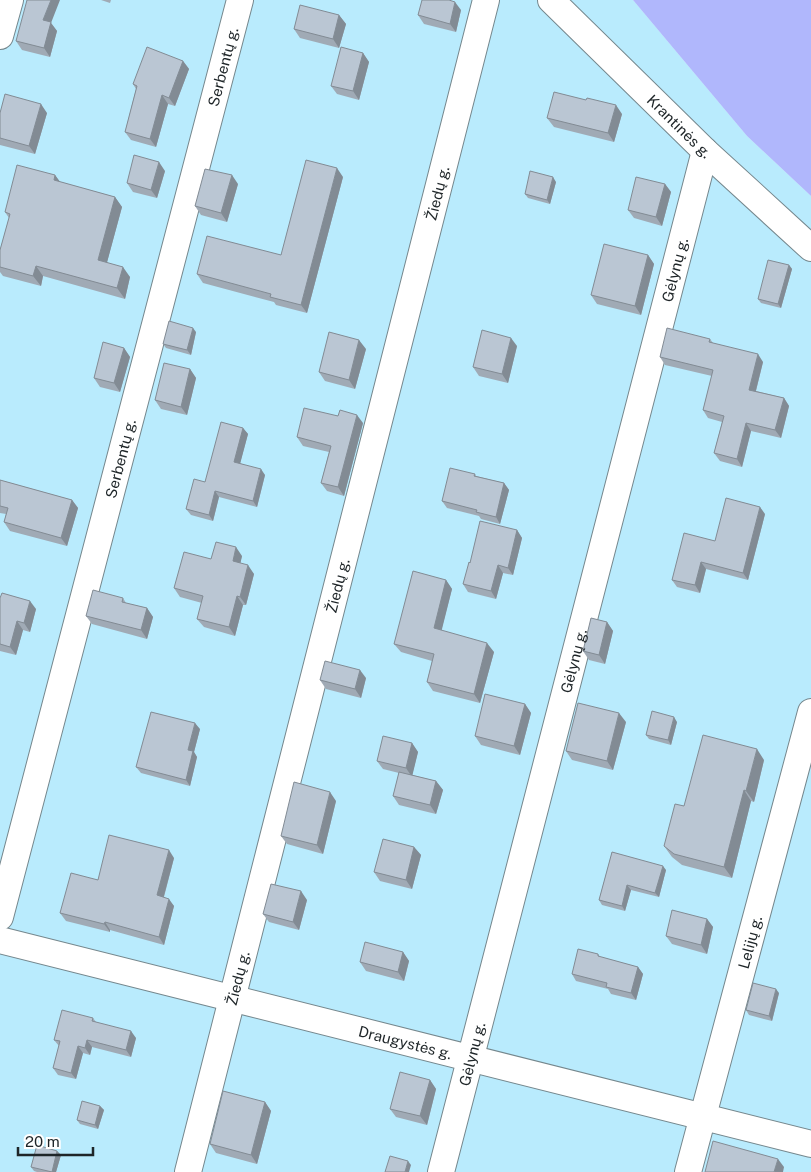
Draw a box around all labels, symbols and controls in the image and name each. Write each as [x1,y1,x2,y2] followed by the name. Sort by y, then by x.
[204,25,241,108] street label: Serbentų g.
[644,91,715,161] street label: Krantinės g.
[422,164,452,222] street label: Žiedų g.
[658,236,691,304] street label: Gėlynų g.
[102,417,139,500] street label: Serbentų g.
[322,557,352,615] street label: Žiedų g.
[557,627,590,695] street label: Gėlynų g.
[734,914,765,970] street label: Lelijų g.
[222,949,252,1007] street label: Žiedų g.
[455,1020,488,1088] street label: Gėlynų g.
[357,1022,454,1062] street label: Draugystės g.
[18,1124,92,1156] scale bar
[25,1133,60,1150] text: 20 m

